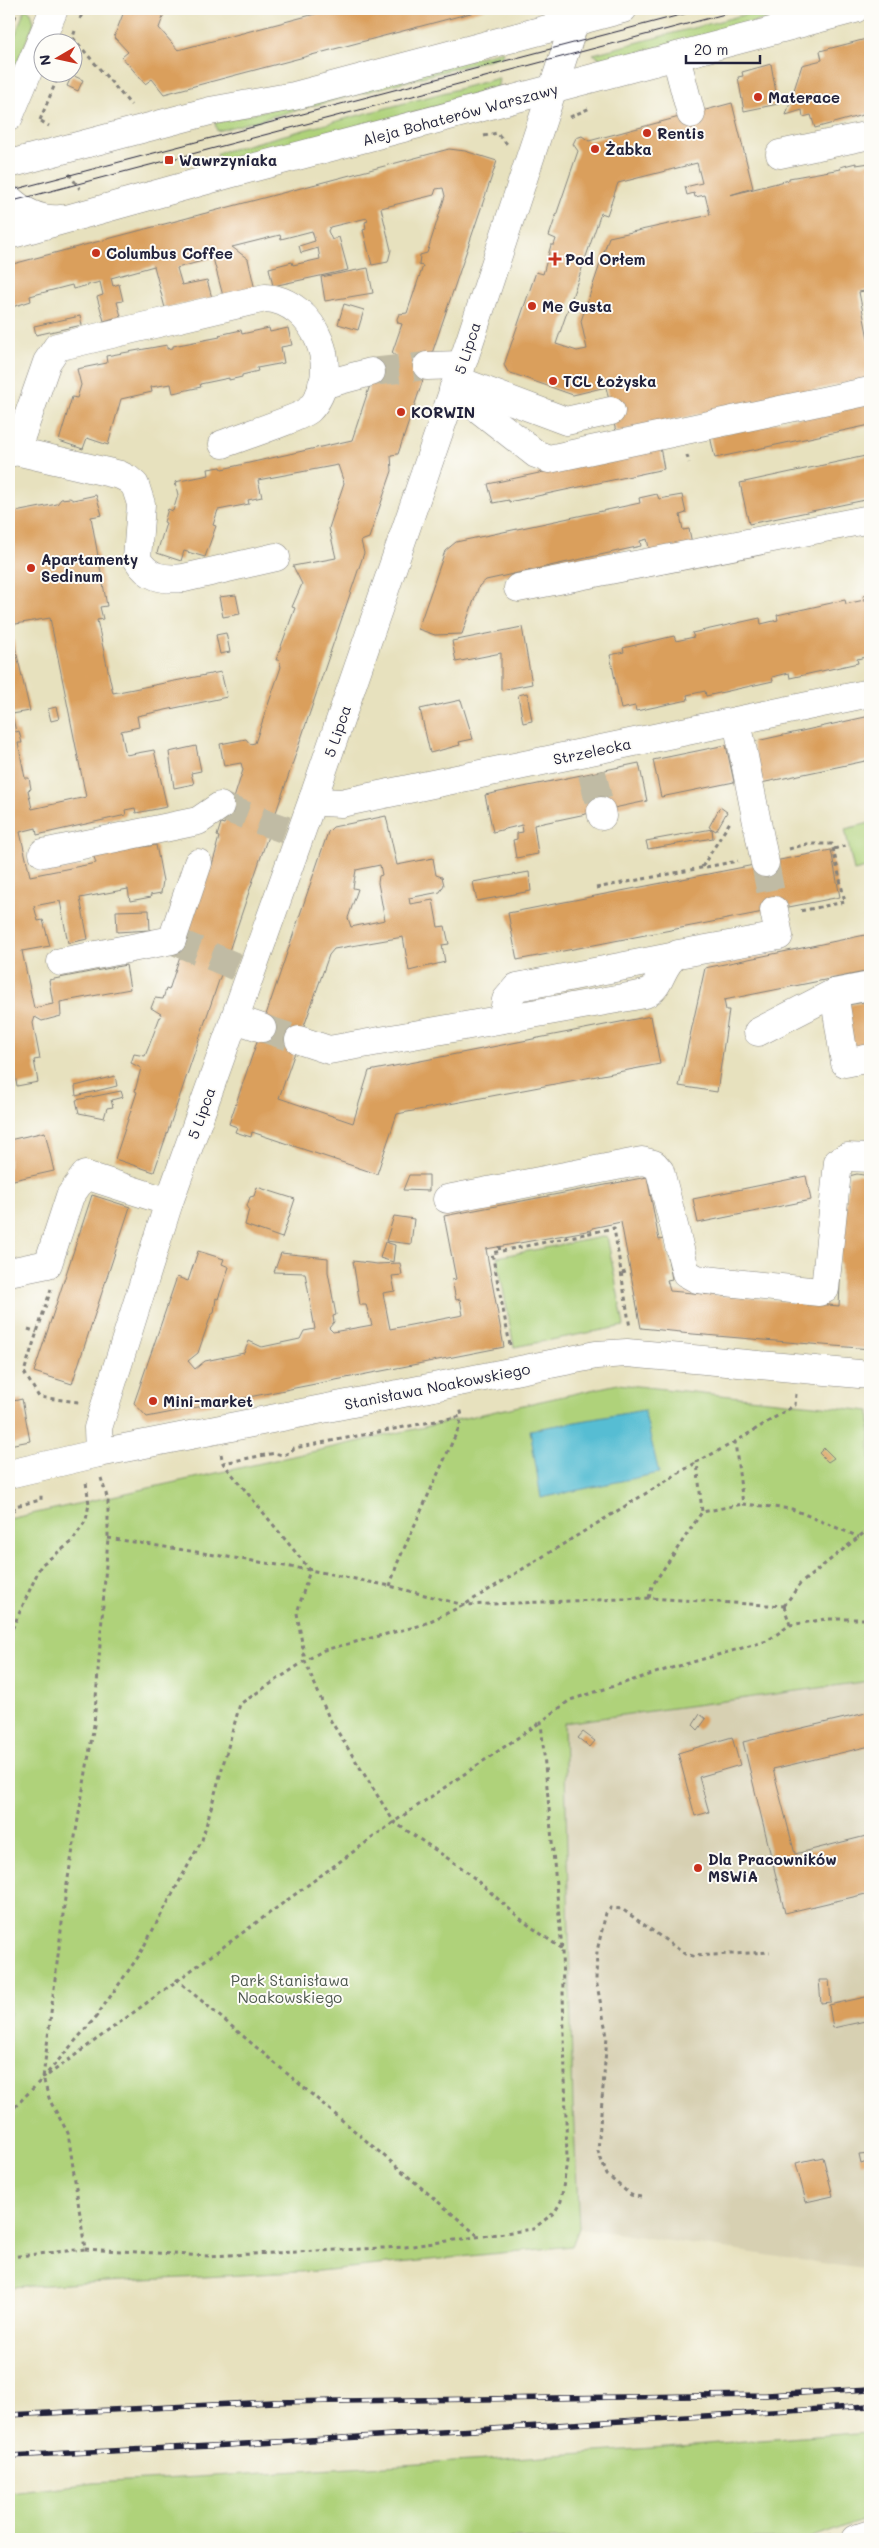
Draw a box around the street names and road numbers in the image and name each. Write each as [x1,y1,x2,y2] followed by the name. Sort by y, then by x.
[360,78,560,150] street label: Aleja Bohaterów Warszawy
[449,319,485,377] street label: 5 Lipca
[319,702,355,760] street label: 5 Lipca
[551,733,633,769] street label: Strzelecka
[182,1084,220,1142] street label: 5 Lipca
[342,1358,532,1414] street label: Stanisława Noakowskiego

